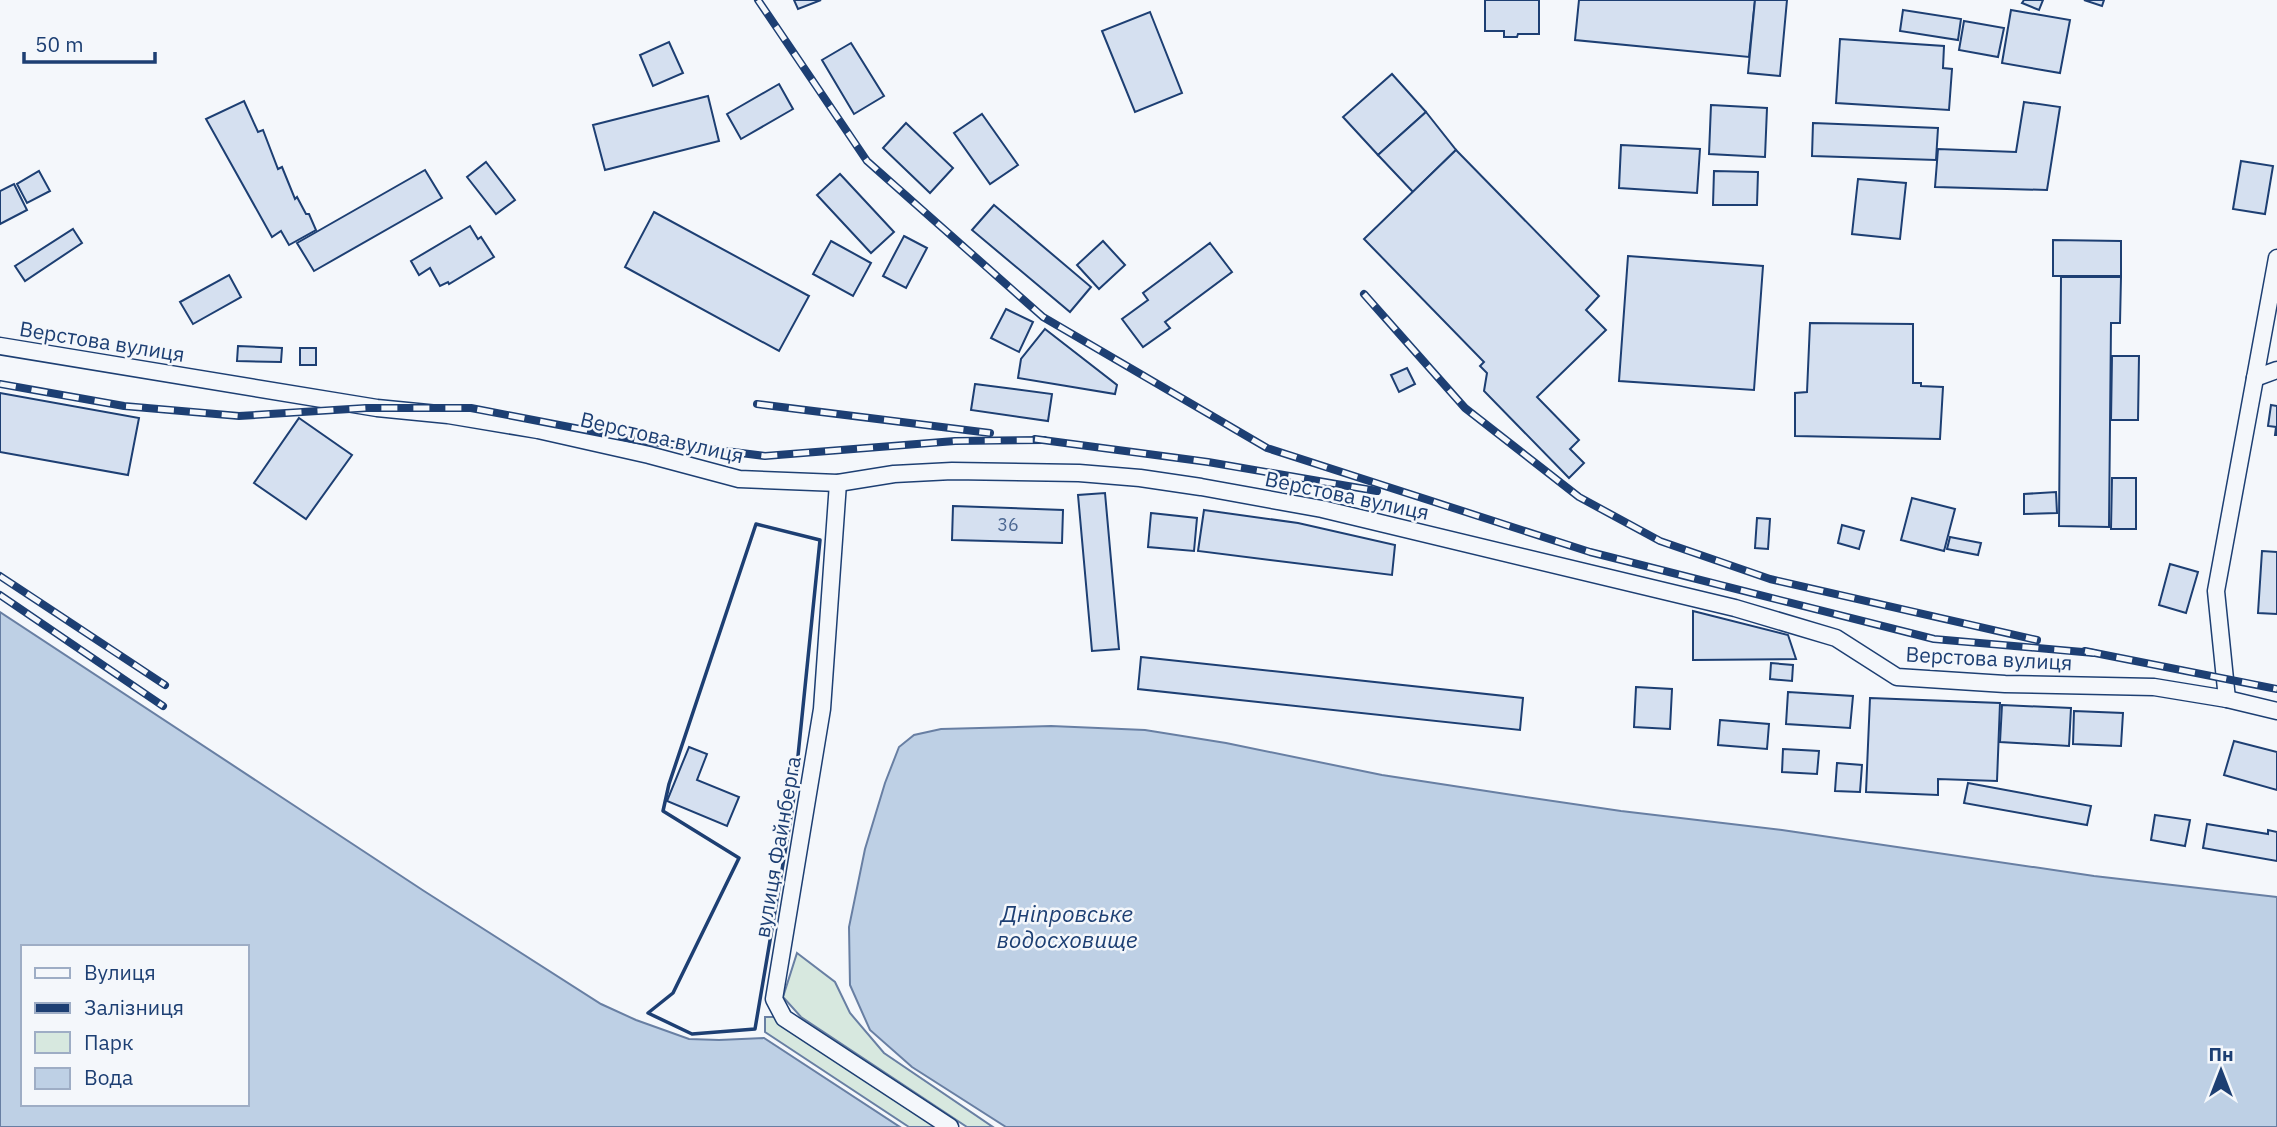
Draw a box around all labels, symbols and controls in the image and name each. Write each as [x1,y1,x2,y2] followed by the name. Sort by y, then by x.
[24,21,156,65] scale bar
[35,30,84,58] text: 50 m
[17,314,187,368] street label: Верстова вулиця
[578,405,747,469] street label: Верстова вулиця
[1263,464,1432,526] street label: Верстова вулиця
[997,513,1019,536] house number: 36
[1905,640,2073,676] street label: Верстова вулиця
[747,754,807,940] street label: вулиця Файнберга
[997,898,1138,954] water label: Дніпровське водосховище
[21,945,248,1106] legend
[84,958,156,986] text: Вулиця
[84,993,184,1021] text: Залізниця
[84,1028,134,1056] text: Парк
[2186,1036,2256,1106] north arrow
[2208,1042,2234,1066] text: Пн
[84,1063,133,1091] text: Вода

